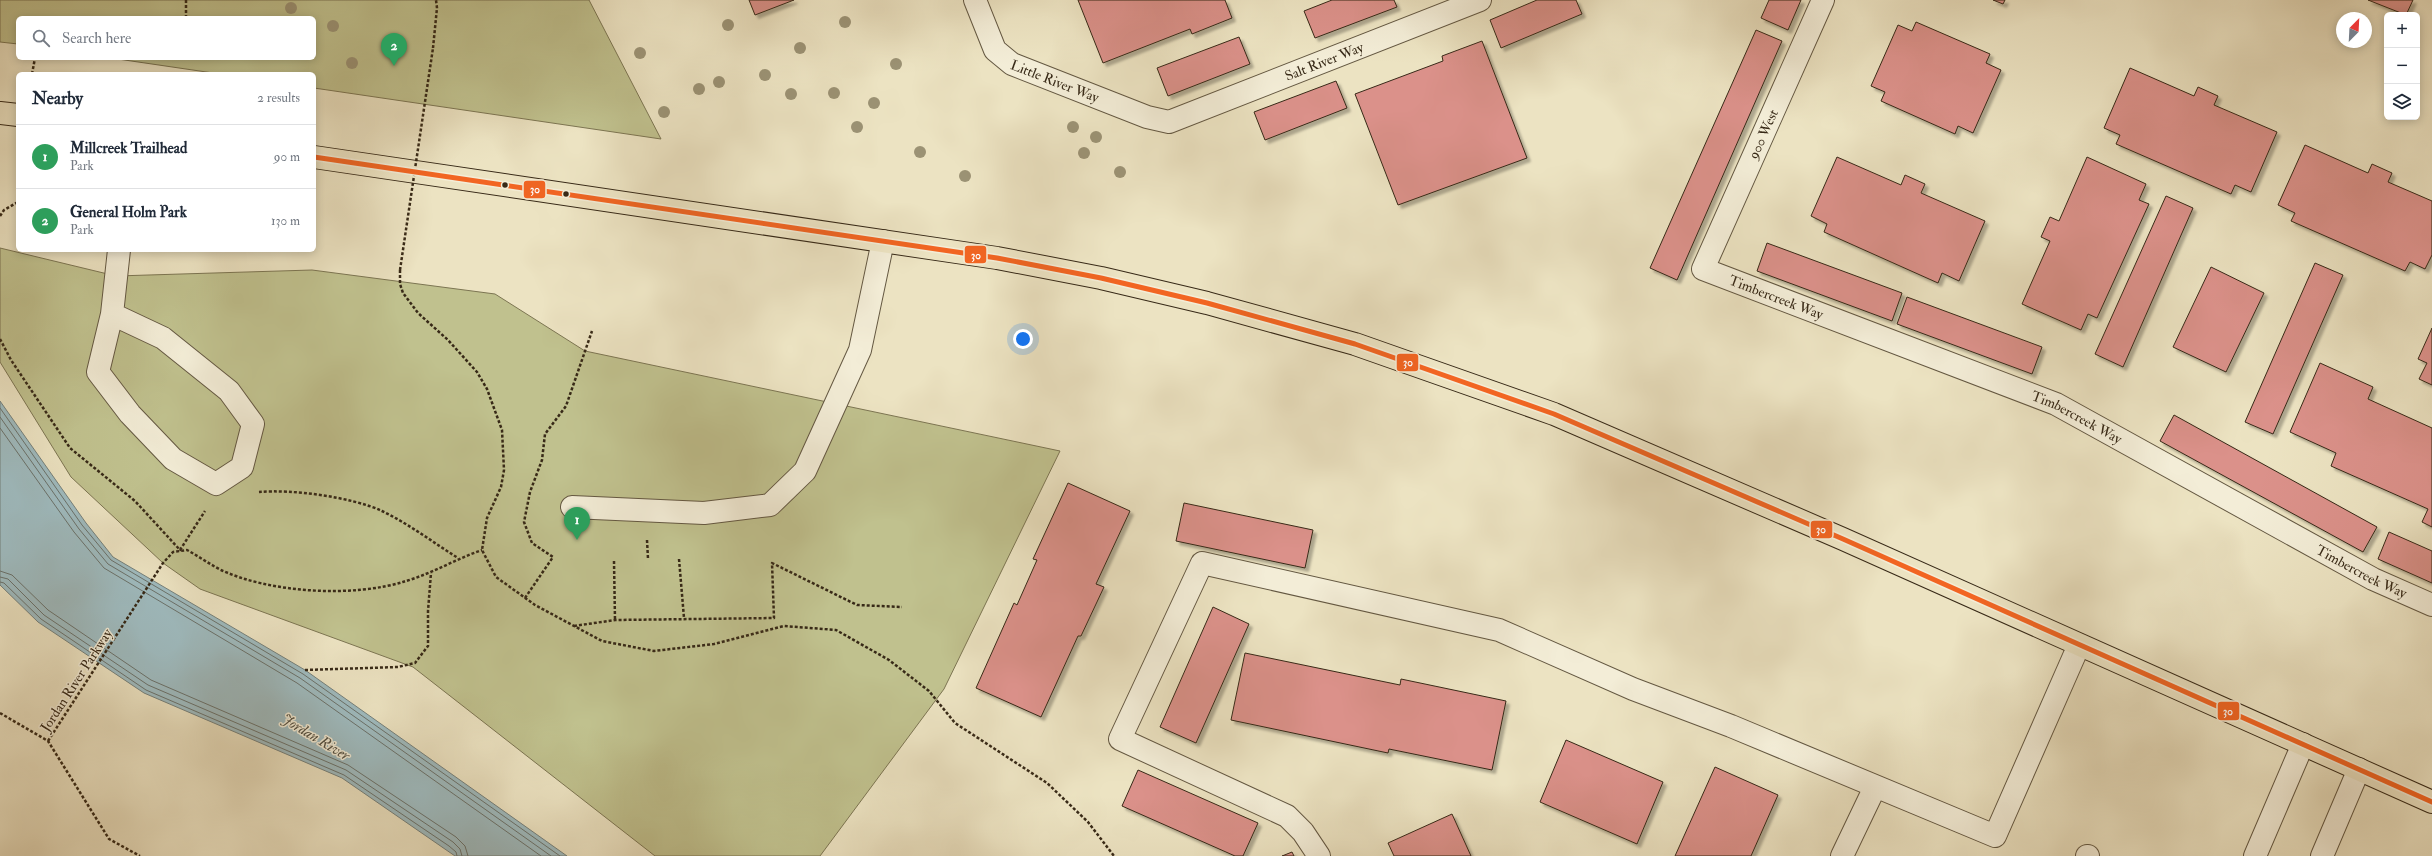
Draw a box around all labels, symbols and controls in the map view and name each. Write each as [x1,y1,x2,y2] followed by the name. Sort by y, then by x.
[2336,12,2372,48] north arrow
[2384,12,2420,120] map controls
[2384,12,2420,48] button: +
[16,16,316,60] search box
[30,27,52,49] icon: search
[62,29,131,48] text: Search here
[381,33,407,66] pin: 2
[1282,38,1367,85] street label: Salt River Way
[2384,48,2420,84] button: −
[1008,56,1102,108] street label: Little River Way
[2384,84,2420,120] button: layers
[32,88,83,109] text: Nearby
[257,90,300,106] text: 2 results
[1745,106,1782,163] street label: 900 West
[70,139,187,158] text: Millcreek Trailhead
[43,149,47,165] text: 1
[274,149,300,165] text: 90 m
[70,158,94,174] text: Park
[500,180,510,190] unlabelled marker
[523,180,546,199] line badge: 30
[530,183,540,196] text: 30
[561,189,571,199] unlabelled marker
[70,203,187,222] text: General Holm Park
[42,213,48,229] text: 2
[271,213,300,229] text: 130 m
[70,222,94,238] text: Park
[964,245,987,264] line badge: 30
[971,249,981,262] text: 30
[1726,272,1826,324] street label: Timbercreek Way
[1013,329,1033,349] your location
[1396,353,1419,372] line badge: 30
[1403,356,1413,369] text: 30
[2029,387,2126,449] street label: Timbercreek Way
[564,507,590,540] pin: 1
[1810,520,1833,539] line badge: 30
[1816,523,1826,536] text: 30
[2313,541,2410,603] street label: Timbercreek Way
[36,625,117,736] street label: Jordan River Parkway
[2217,701,2240,721] line badge: 30
[2223,705,2233,718] text: 30
[278,710,354,766] water label: Jordan River

